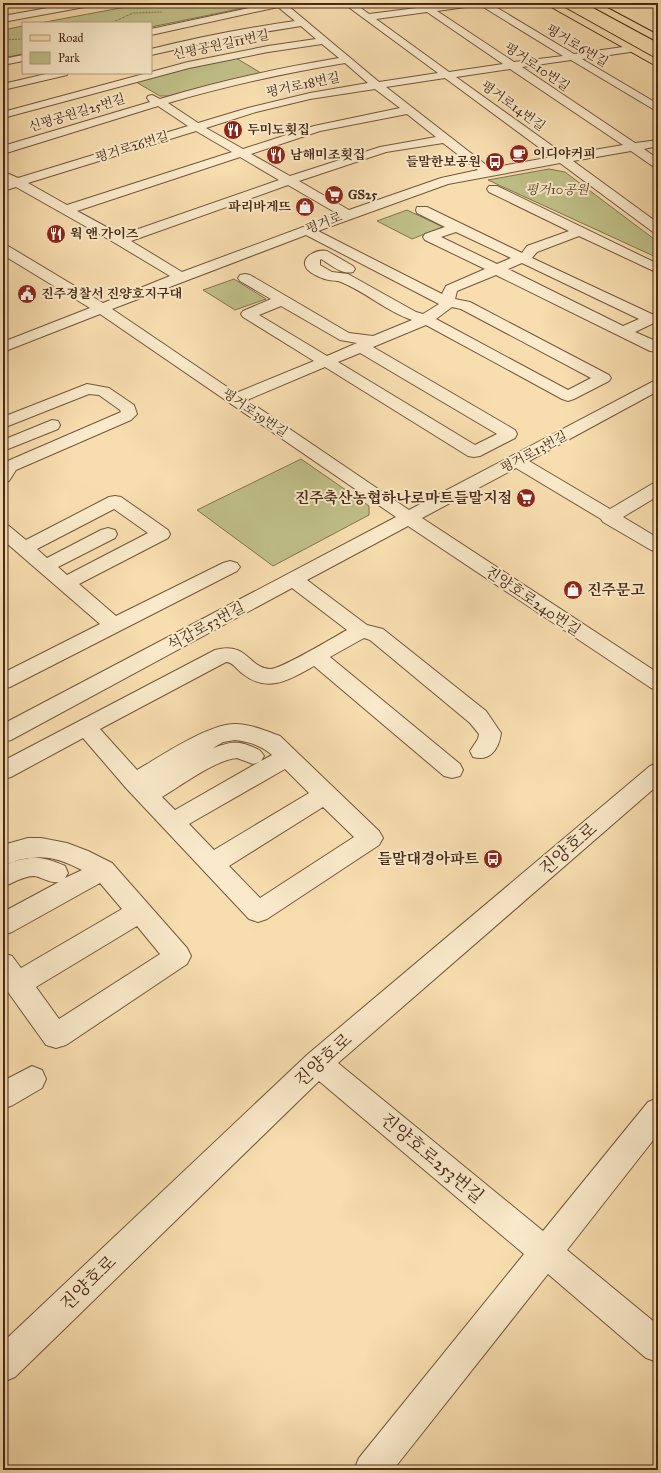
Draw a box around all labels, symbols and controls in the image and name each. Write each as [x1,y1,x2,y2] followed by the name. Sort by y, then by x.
[543,21,611,71] street label: 평거로6번길
[22,22,152,74] legend
[171,27,271,63] street label: 신평공원길11번길
[58,31,84,45] text: Road
[501,39,573,95] street label: 평거로10번길
[58,51,80,65] text: Park
[265,69,341,101] street label: 평거로18번길
[478,77,548,135] street label: 평거로14번길
[27,91,127,135] street label: 신평공원길25번길
[222,119,244,141] restaurant icon: 두미도횟집
[247,122,310,138] place label: 두미도횟집
[93,128,171,166] street label: 평거로26번길
[508,143,530,165] cafe icon: 이디야커피
[265,144,287,166] restaurant icon: 남해미조횟집
[533,146,596,162] place label: 이디야커피
[290,147,365,163] place label: 남해미조횟집
[484,151,506,173] bus stop icon: 들말한보공원
[406,154,481,170] place label: 들말한보공원
[526,182,590,198] park label: 평거10공원
[323,184,345,206] supermarket icon: GS25
[348,187,378,203] place label: GS25
[294,196,316,218] shop icon: 파리바게뜨
[228,199,291,215] place label: 파리바게뜨
[304,209,345,237] street label: 평거로
[45,223,67,245] restaurant icon: 웍 앤 가이즈
[70,226,139,242] place label: 웍 앤 가이즈
[16,283,38,305] public building icon: 진주경찰서 진양호지구대
[41,286,182,302] place label: 진주경찰서 진양호지구대
[219,385,291,441] street label: 평거로39번길
[498,428,570,476] street label: 평거로13번길
[515,487,537,509] supermarket icon: 진주축산농협하나로마트들말지점
[295,489,512,507] place label: 진주축산농협하나로마트들말지점
[482,562,584,640] street label: 진양호로240번길
[562,579,584,601] shop icon: 진주문고
[587,581,645,599] place label: 진주문고
[164,598,248,654] street label: 석갑로53번길
[535,818,601,880] street label: 진양호로
[482,848,504,870] bus stop icon: 들말대경아파트
[378,850,480,868] place label: 들말대경아파트
[290,1029,356,1091] street label: 진양호로
[376,1108,488,1208] street label: 진양호로253번길
[55,1251,121,1315] street label: 진양호로

